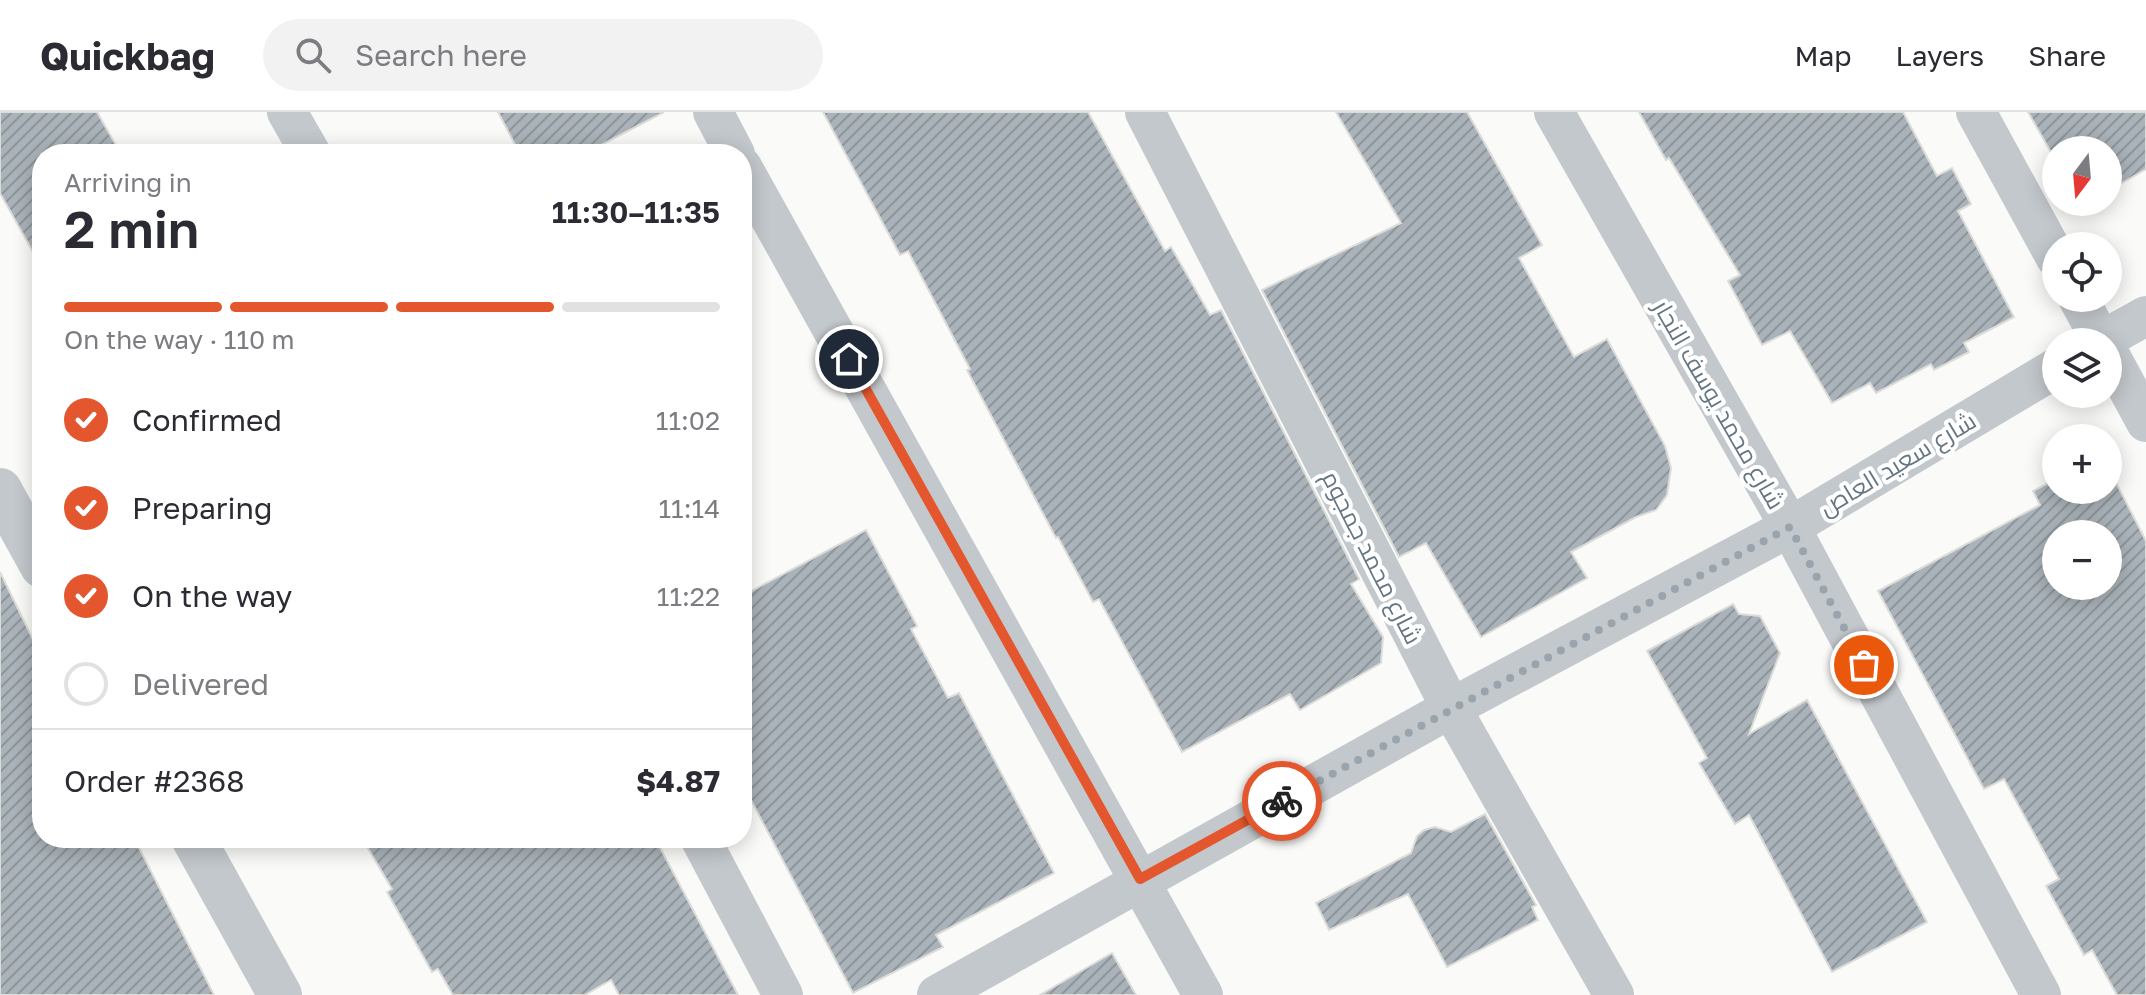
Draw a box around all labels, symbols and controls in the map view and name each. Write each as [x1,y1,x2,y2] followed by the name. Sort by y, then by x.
[263,19,823,91] search box
[40,33,215,78] text: Quickbag
[291,33,335,77] icon: search
[355,37,527,73] text: Search here
[1794,39,1852,72] text: Map
[1896,39,1984,72] text: Layers
[2028,39,2106,72] text: Share
[2042,136,2122,216] north arrow
[2042,136,2122,600] map controls
[64,167,192,198] text: Arriving in
[552,194,720,230] text: 11:30–11:35
[64,197,199,259] text: 2 min
[2042,232,2122,312] button: locate
[1645,292,1792,515] street label: شارع محمد يوسف النجار
[64,324,295,355] text: On the way · 110 m
[815,325,883,393] pin
[2042,328,2122,408] button: layers
[827,337,871,381] icon: home
[64,398,108,442] icon: check
[132,402,282,438] text: Confirmed
[656,405,720,436] text: 11:02
[1813,405,1982,524] street label: شارع سعيد العاص
[2042,424,2122,504] button: +
[1314,466,1429,650] street label: شارع محمد جمجوم
[64,486,108,530] icon: check
[132,490,273,526] text: Preparing
[659,493,720,524] text: 11:14
[2042,520,2122,600] button: −
[64,574,108,618] icon: check
[132,578,292,614] text: On the way
[657,581,720,612] text: 11:22
[1830,631,1898,699] pin
[1842,643,1886,687] icon: bag
[132,666,269,702] text: Delivered
[1242,761,1322,841] courier
[64,763,244,799] text: Order #2368
[636,763,720,799] text: $4.87
[1260,779,1304,823] icon: bike

